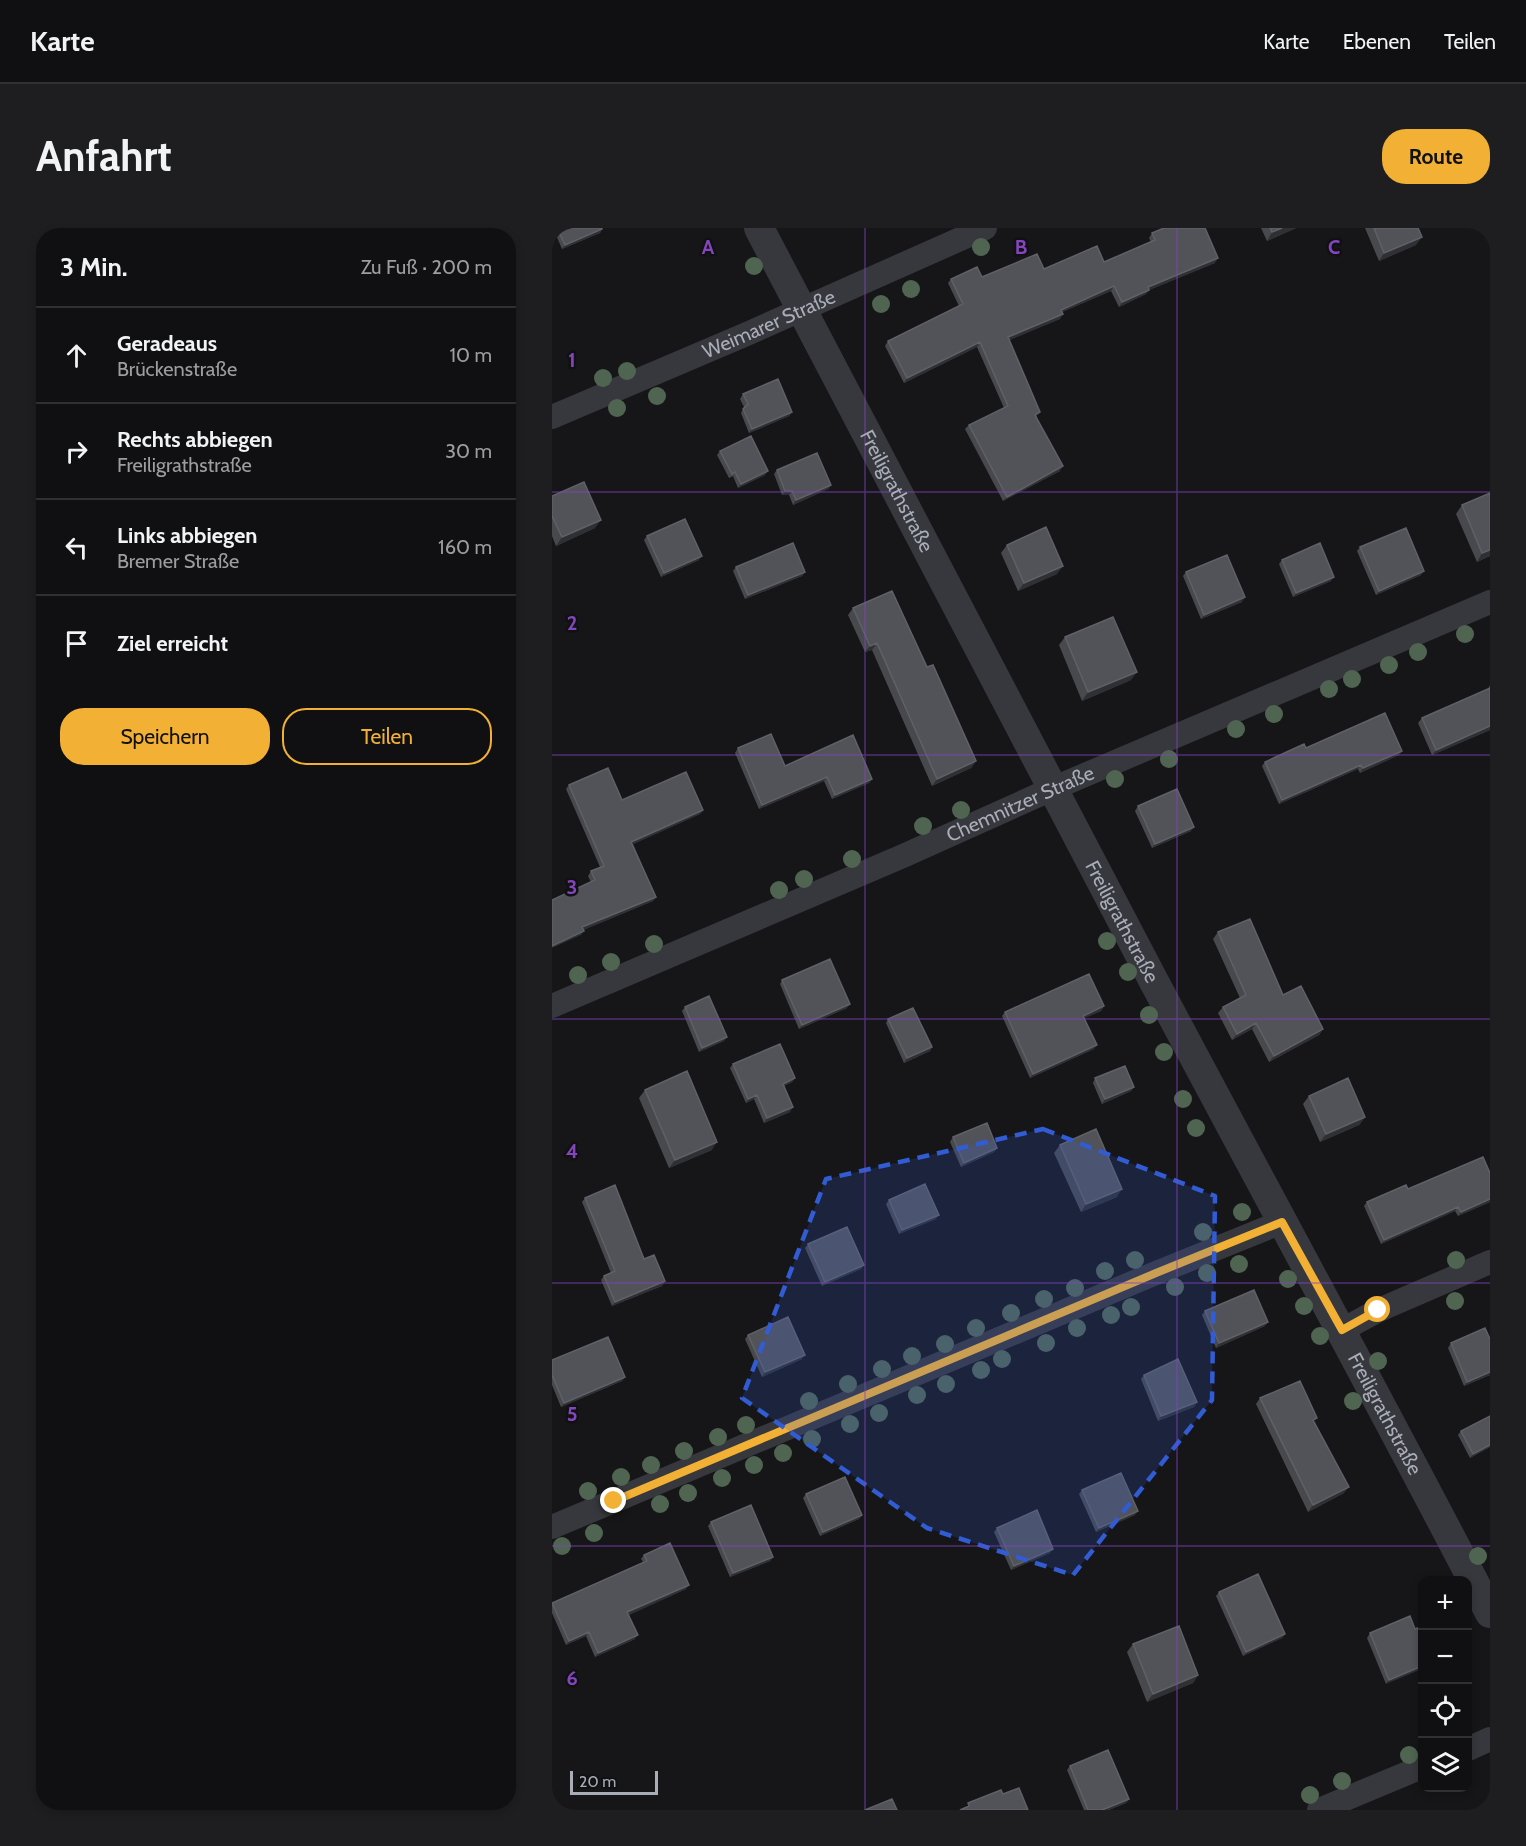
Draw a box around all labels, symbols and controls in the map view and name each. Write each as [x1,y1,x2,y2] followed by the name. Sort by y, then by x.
[30,24,95,58] text: Karte
[1263,29,1310,54] text: Karte
[1343,29,1411,54] text: Ebenen
[1444,29,1496,54] text: Teilen
[1382,129,1490,184] button: Route
[36,130,172,182] text: Anfahrt
[702,235,715,259] text: A
[1015,235,1027,259] text: B
[1328,235,1340,259] text: C
[60,251,128,283] text: 3 Min.
[361,255,492,279] text: Zu Fuß · 200 m
[699,284,839,363] street label: Weimarer Straße
[117,330,217,357] text: Geradeaus
[60,339,93,372] icon: ahead
[449,343,492,367] text: 10 m
[568,348,576,372] text: 1
[117,357,237,381] text: Brückenstraße
[117,426,273,453] text: Rechts abbiegen
[855,426,939,556] street label: Freiligrathstraße
[60,435,93,468] icon: right
[445,439,492,463] text: 30 m
[117,453,252,477] text: Freiligrathstraße
[117,522,257,549] text: Links abbiegen
[60,531,93,564] icon: left
[438,535,492,559] text: 160 m
[117,549,239,573] text: Bremer Straße
[567,611,577,635] text: 2
[60,627,93,660] icon: arrive
[117,630,228,657] text: Ziel erreicht
[60,708,270,765] button: Speichern
[282,708,492,765] button: Teilen
[943,761,1098,847] street label: Chemnitzer Straße
[1080,856,1164,987] street label: Freiligrathstraße
[567,875,577,899] text: 3
[566,1139,578,1163] text: 4
[1364,1296,1390,1322] route start
[1343,1349,1427,1479] street label: Freiligrathstraße
[567,1402,577,1426] text: 5
[600,1487,626,1513] route end
[1418,1576,1472,1792] map controls
[1418,1576,1472,1630] button: +
[1418,1630,1472,1684] button: −
[566,1666,578,1690] text: 6
[1418,1684,1472,1738] button: locate
[1418,1738,1472,1792] button: layers
[570,1768,658,1796] scale bar
[579,1772,616,1791] text: 20 m

